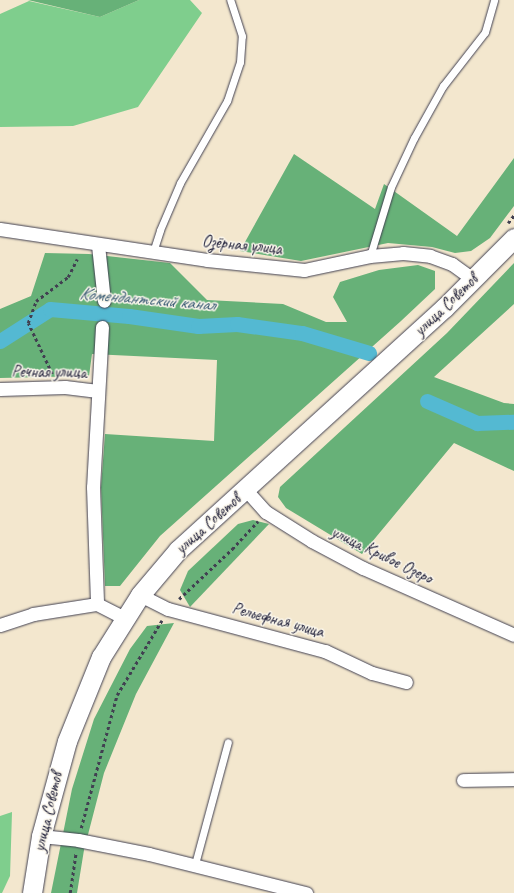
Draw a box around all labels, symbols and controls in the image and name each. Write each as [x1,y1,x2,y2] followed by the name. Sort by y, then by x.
[200,231,284,259] street label: Озёрная улица
[409,269,483,341] street label: улица Советов
[79,282,215,316] water label: Комендантский канал
[11,361,87,383] street label: Речная улица
[170,489,246,559] street label: улица Советов
[328,522,436,588] street label: улица Кривое Озеро
[229,598,327,642] street label: Рельефная улица
[29,769,67,855] street label: улица Советов

